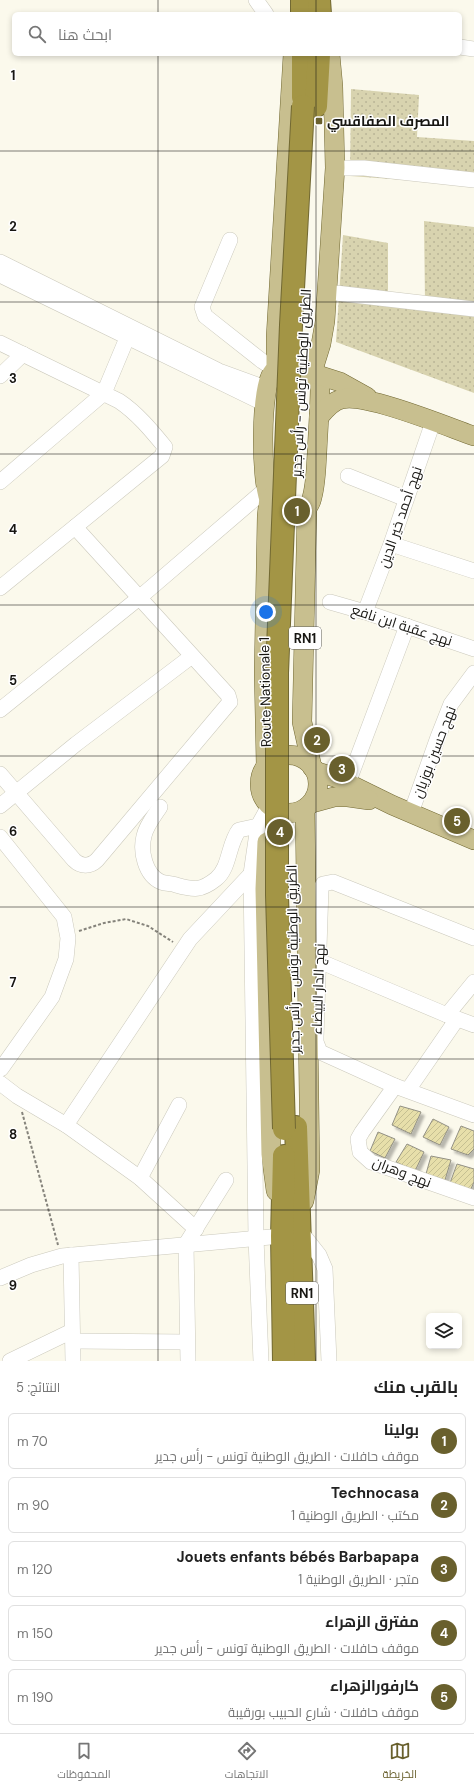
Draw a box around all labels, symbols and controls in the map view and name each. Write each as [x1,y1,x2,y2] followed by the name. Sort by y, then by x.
[12,12,462,56] search box
[26,23,48,45] icon: search
[58,25,112,45] text: ابحث هنا
[11,67,15,84] text: 1
[327,112,449,132] place label: المصرف الصفاقسي
[314,116,324,126] marker: المصرف الصفاقسي
[9,218,17,235] text: 2
[287,288,315,479] street label: الطريق الوطنية تونس - رأس جدير
[9,370,17,387] text: 3
[374,464,426,570] street label: نهج أحمد خير الدين
[284,496,310,526] pin: 1
[9,521,17,538] text: 4
[349,600,455,650] street label: نهج عقبة ابن نافع
[256,602,276,622] your location
[289,627,321,649] road number: RN1
[255,637,275,747] street label: Route Nationale 1
[9,672,17,689] text: 5
[408,704,460,800] street label: نهج حسين بوزيان
[304,725,330,755] pin: 2
[329,754,355,784] pin: 3
[444,806,470,836] pin: 5
[267,817,293,847] pin: 4
[9,823,17,840] text: 6
[282,864,304,1055] street label: الطريق الوطنية تونس - رأس جدير
[307,943,329,1035] street label: نهج الدار البيضاء
[10,974,17,991] text: 7
[9,1126,17,1143] text: 8
[370,1153,434,1191] street label: نهج وهران
[9,1277,17,1294] text: 9
[286,1282,318,1304] road number: RN1
[426,1313,462,1349] map controls
[426,1313,462,1349] button: layers
[374,1376,458,1398] text: بالقرب منك
[16,1379,60,1396] text: النتائج: 5
[384,1420,419,1440] text: بولينا
[17,1433,48,1450] text: 70 m
[442,1433,446,1450] text: 1
[155,1448,419,1465] text: موقف حافلات · الطريق الوطنية تونس - رأس جدير
[331,1483,419,1503] text: Technocasa
[17,1497,49,1514] text: 90 m
[440,1497,448,1514] text: 2
[291,1507,419,1524] text: مكتب · الطريق الوطنية 1
[176,1547,419,1567] text: Jouets enfants bébés Barbapapa
[17,1561,52,1578] text: 120 m
[440,1561,448,1578] text: 3
[298,1571,419,1588] text: متجر · الطريق الوطنية 1
[325,1612,419,1632] text: مفترق الزهراء
[17,1625,53,1642] text: 150 m
[440,1625,448,1642] text: 4
[155,1640,419,1657] text: موقف حافلات · الطريق الوطنية تونس - رأس جدير
[330,1676,419,1696] text: كارفورالزهراء
[17,1689,53,1706] text: 190 m
[440,1689,448,1706] text: 5
[228,1704,419,1721] text: موقف حافلات · شارع الحبيب بورقيبة
[57,1740,111,1784] tab: المحفوظات
[225,1740,268,1784] tab: الاتجاهات
[383,1740,417,1784] tab: الخريطة

